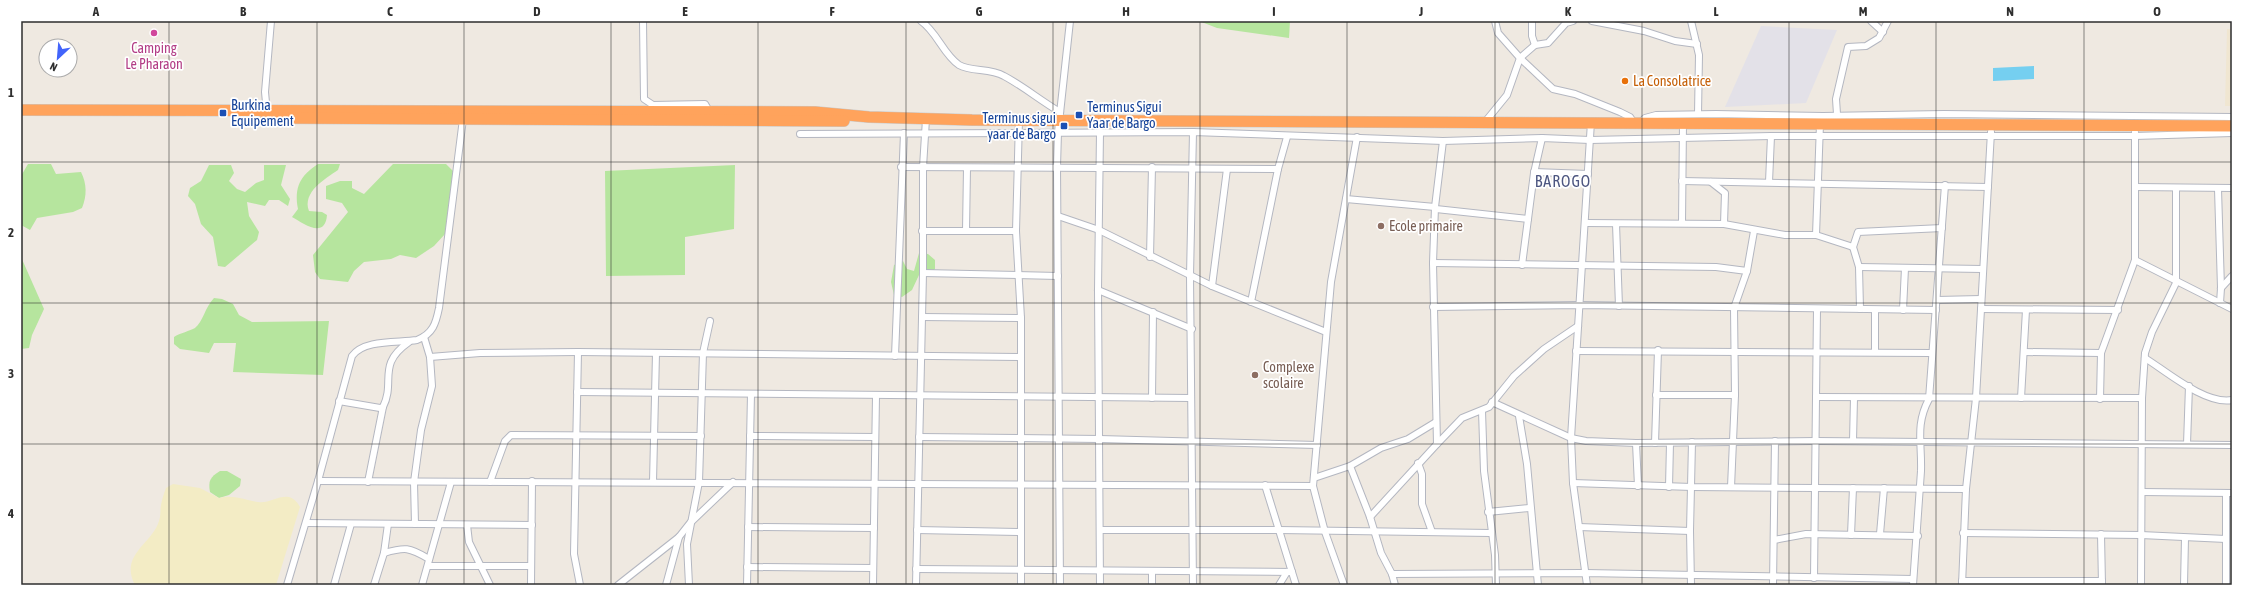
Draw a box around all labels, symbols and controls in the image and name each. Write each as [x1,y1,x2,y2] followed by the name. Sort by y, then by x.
[92,4,100,19] text: A
[240,4,247,19] text: B
[387,4,393,19] text: C
[533,4,541,19] text: D
[682,4,688,19] text: E
[829,4,835,19] text: F
[976,4,983,19] text: G
[1122,4,1130,19] text: H
[1272,4,1276,19] text: I
[1418,4,1423,19] text: J
[1565,4,1572,19] text: K
[1713,4,1719,19] text: L
[1859,4,1868,19] text: M
[2006,4,2014,19] text: N
[2153,4,2161,19] text: O
[149,28,159,38] marker: Camping Le Pharaon
[38,38,78,78] north arrow
[125,40,183,72] place label: Camping Le Pharaon
[48,60,59,74] text: N
[1633,73,1711,89] place label: La Consolatrice
[1620,76,1630,86] marker: La Consolatrice
[8,85,14,100] text: 1
[231,97,294,129] place label: Burkina Equipement
[1087,99,1162,131] place label: Terminus Sigui Yaar de Bargo
[218,108,228,118] marker: Burkina Equipement
[982,110,1056,142] place label: Terminus sigui yaar de Bargo
[1074,110,1084,120] marker: Terminus Sigui Yaar de Bargo
[1059,121,1069,131] marker: Terminus sigui yaar de Bargo
[1535,172,1591,190] district label: BAROGO
[1389,218,1463,234] place label: Ecole primaire
[1376,221,1386,231] marker: Ecole primaire
[8,225,14,240] text: 2
[1263,359,1314,391] place label: Complexe scolaire
[8,366,14,381] text: 3
[1250,370,1260,380] marker: Complexe scolaire
[7,506,14,521] text: 4

